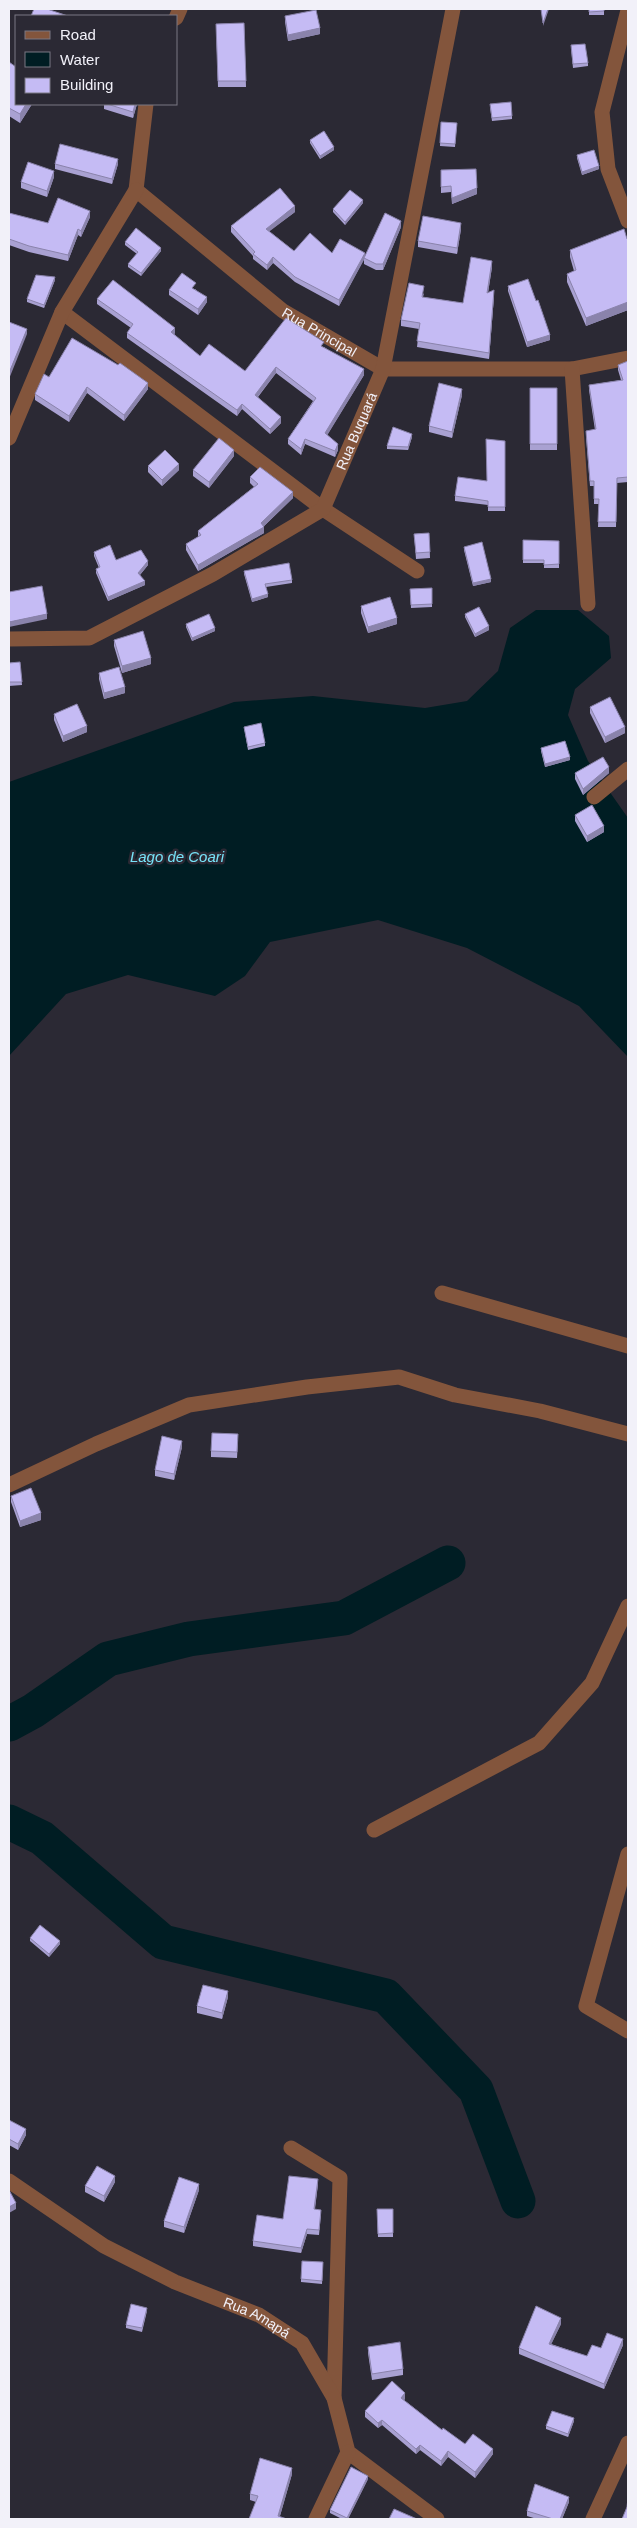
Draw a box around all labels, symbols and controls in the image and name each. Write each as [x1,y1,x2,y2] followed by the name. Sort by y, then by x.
[15,15,178,105] legend
[60,26,96,43] text: Road
[60,51,99,68] text: Water
[60,76,113,93] text: Building
[279,304,359,360] street label: Rua Principal
[333,390,380,472] street label: Rua Buquará
[130,848,225,865] water label: Lago de Coari
[221,2294,293,2341] street label: Rua Amapá

